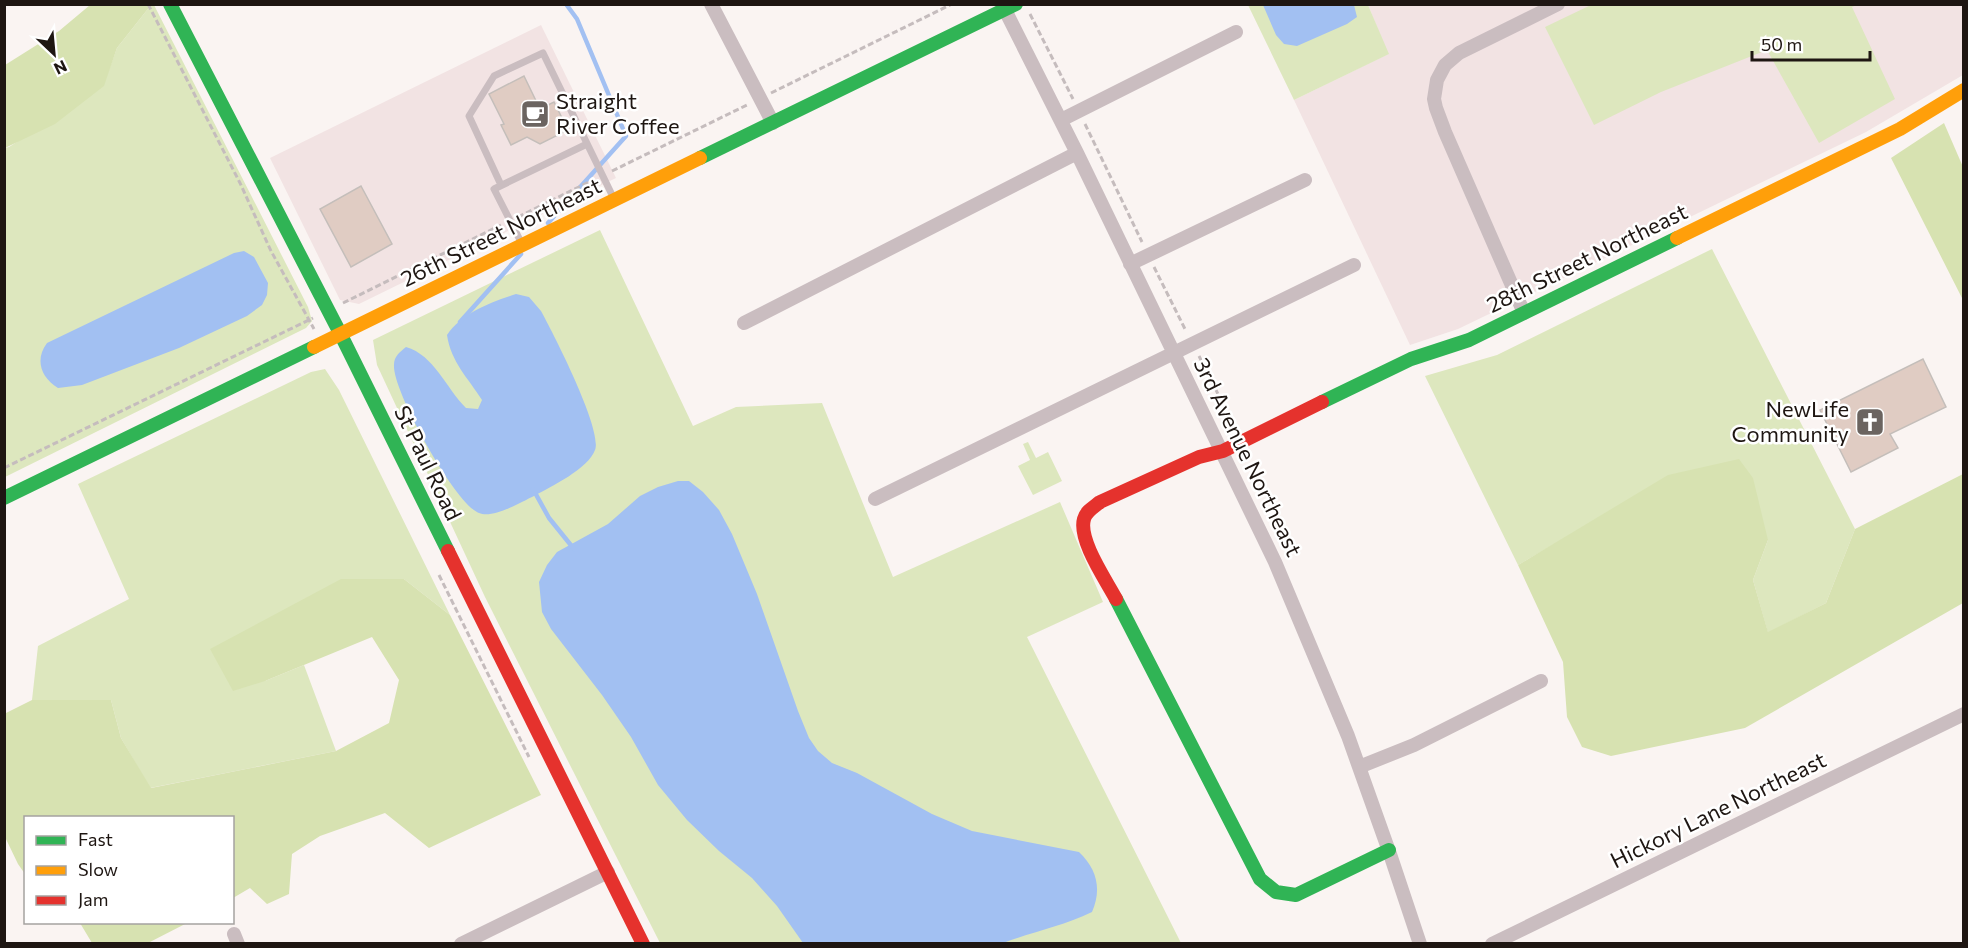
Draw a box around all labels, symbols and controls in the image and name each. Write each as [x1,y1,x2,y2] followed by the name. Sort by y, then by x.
[24,24,84,84] north arrow
[1752,24,1870,62] scale bar
[1761,33,1802,55] text: 50 m
[51,57,70,79] text: N
[556,87,680,139] place label: Straight River Coffee
[519,98,551,130] cafe icon: Straight River Coffee
[396,171,606,292] street label: 26th Street Northeast
[1482,197,1692,318] street label: 28th Street Northeast
[1189,353,1308,561] street label: 3rd Avenue Northeast
[1731,395,1849,447] place label: NewLife Community
[389,401,468,525] street label: St Paul Road
[1854,406,1886,438] church icon: NewLife Community
[1605,746,1830,874] street label: Hickory Lane Northeast
[24,816,234,924] legend
[78,828,113,850] text: Fast
[78,858,118,880] text: Slow
[78,888,108,910] text: Jam

